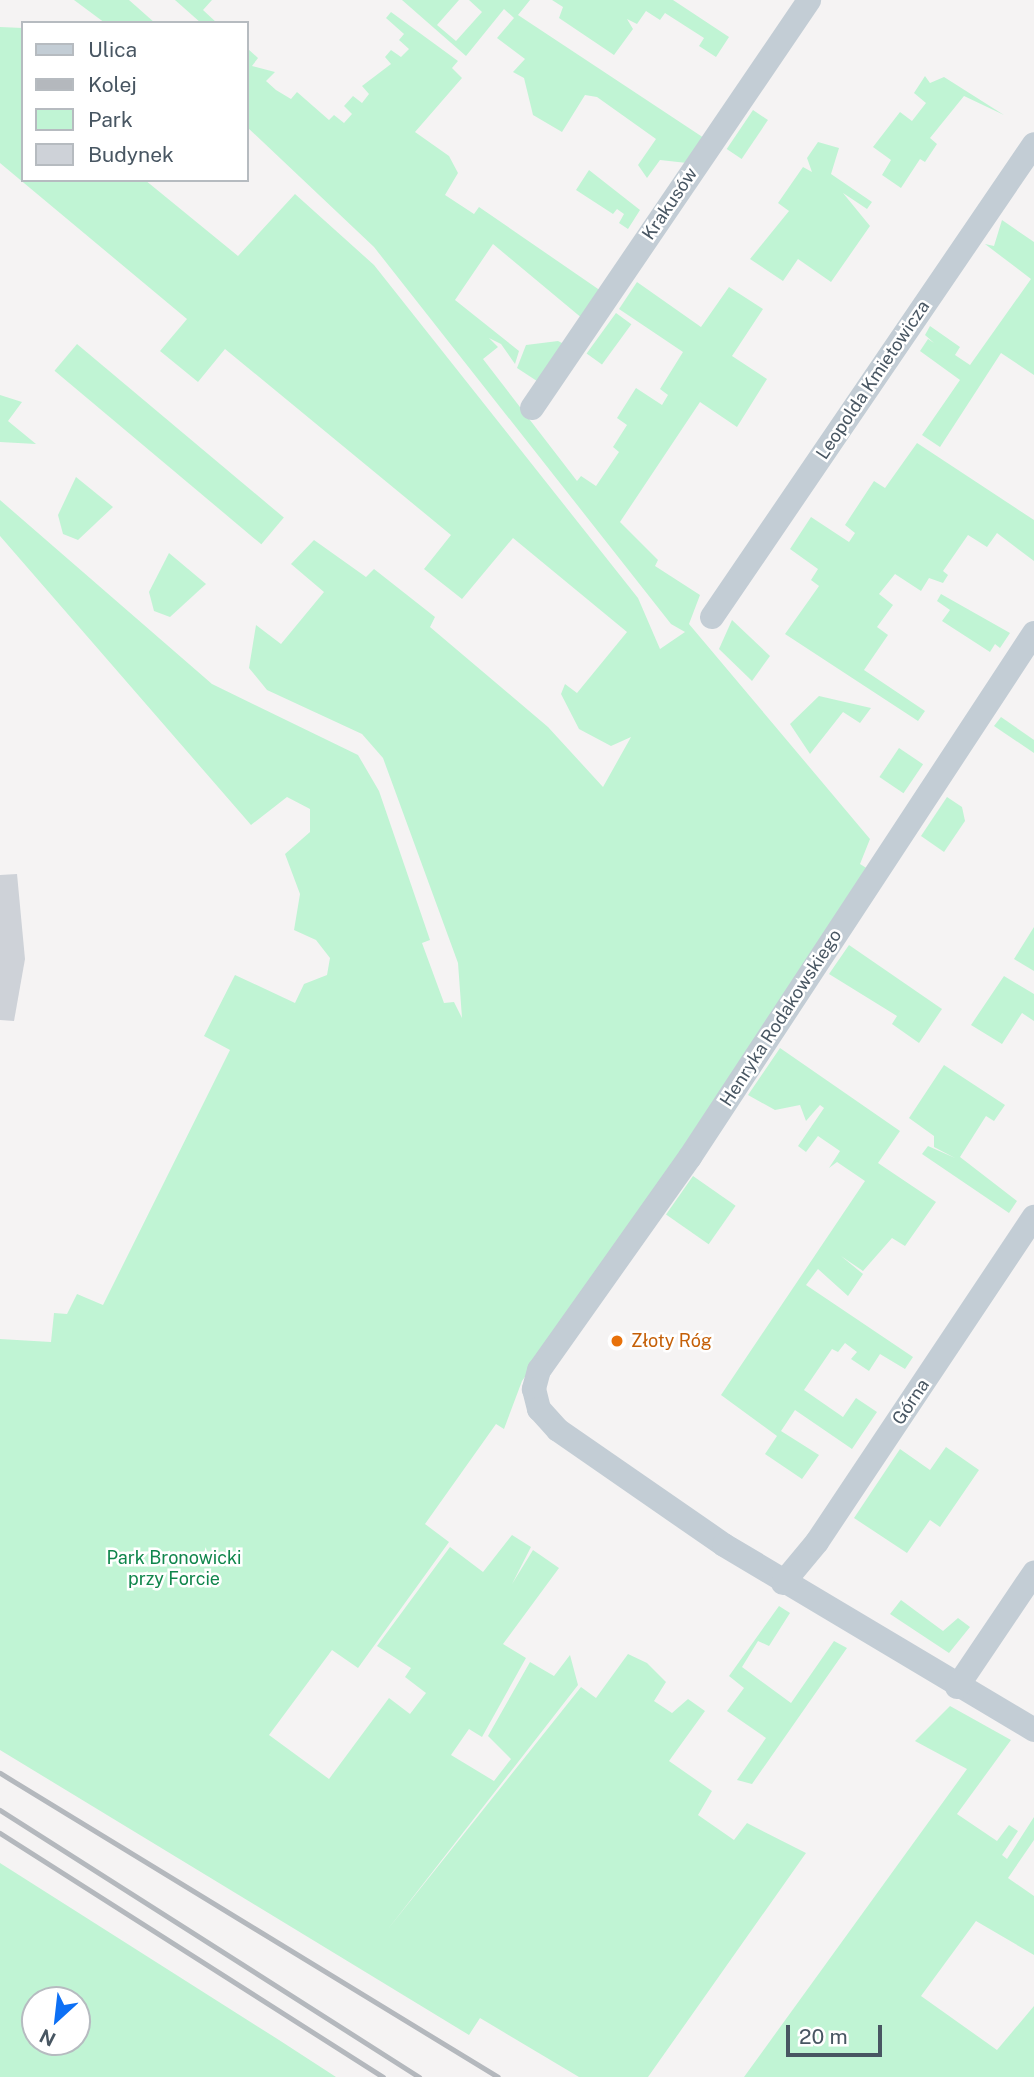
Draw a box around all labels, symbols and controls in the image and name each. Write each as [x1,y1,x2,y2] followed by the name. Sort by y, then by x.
[21,21,248,182] legend
[88,37,137,62] text: Ulica
[88,72,137,97] text: Kolej
[88,107,133,132] text: Park
[88,142,174,167] text: Budynek
[638,164,702,244] street label: Krakusów
[812,296,934,464] street label: Leopolda Kmietowicza
[716,925,846,1111] street label: Henryka Rodakowskiego
[631,1330,712,1352] place label: Złoty Róg
[609,1333,625,1349] marker: Złoty Róg
[888,1375,934,1429] street label: Górna
[106,1548,242,1590] park label: Park Bronowicki przy Forcie
[21,1986,91,2056] north arrow
[789,2010,885,2054] scale bar
[799,2024,848,2049] text: 20 m
[36,2025,59,2051] text: N

